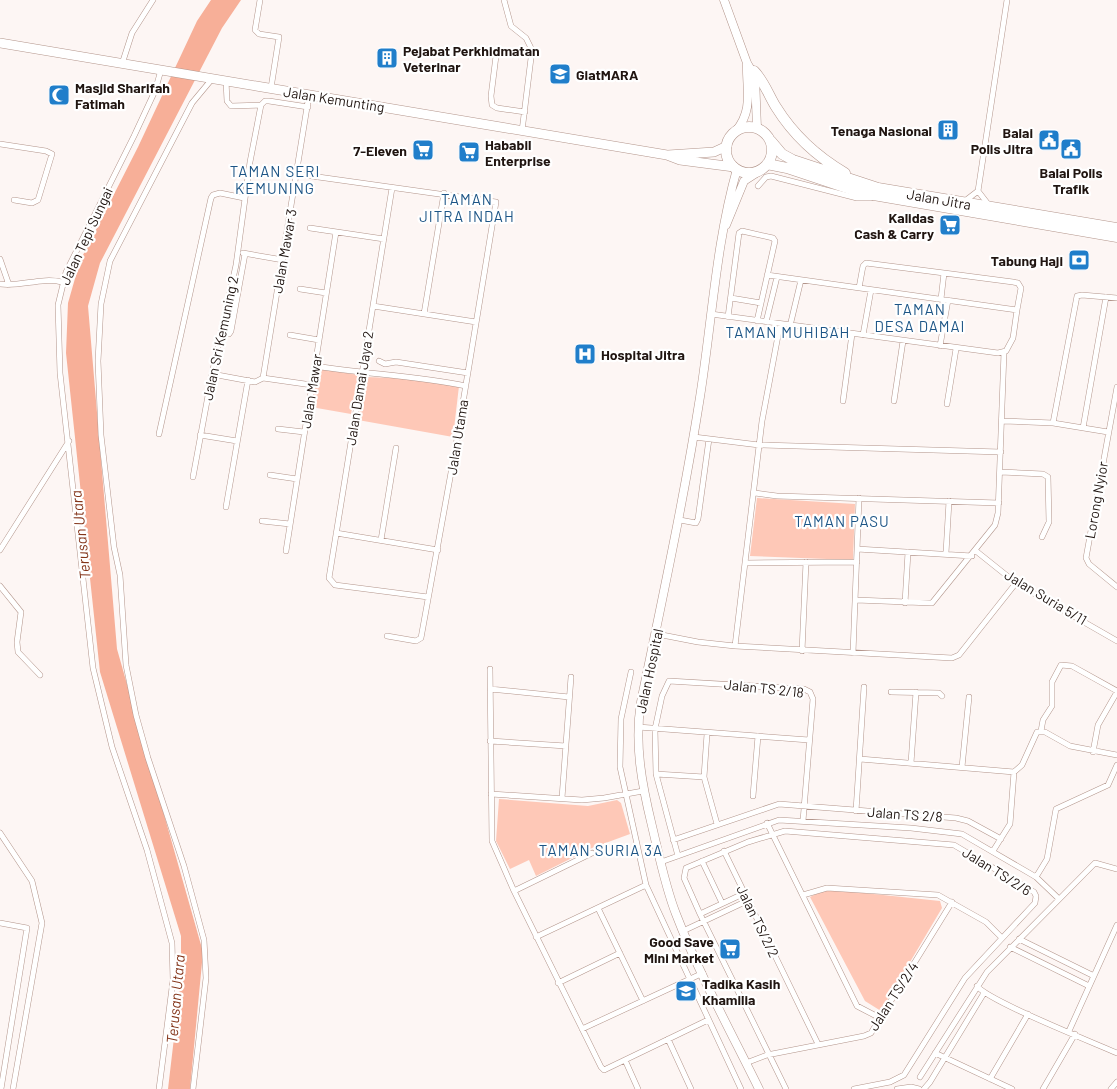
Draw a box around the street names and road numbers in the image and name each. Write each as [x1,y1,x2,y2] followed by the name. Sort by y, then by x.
[282,83,386,115] street label: Jalan Kemunting
[56,184,116,288] street label: Jalan Tepi Sungai
[906,185,972,213] street label: Jalan Jitra
[268,208,300,294] street label: Jalan Mawar 3
[198,274,242,402] street label: Jalan Sri Kemuning 2
[342,330,376,446] street label: Jalan Damai Jaya 2
[297,353,325,429] street label: Jalan Mawar
[443,398,471,476] street label: Jalan Utama
[1081,460,1111,540] street label: Lorong Nyior
[1002,566,1090,628] street label: Jalan Suria 5/11
[632,627,666,715] street label: Jalan Hospital
[723,675,805,701] street label: Jalan TS 2/18
[867,803,943,825] street label: Jalan TS 2/8
[959,843,1035,899] street label: Jalan TS/2/6
[733,882,783,960] street label: Jalan TS/2/2
[864,958,922,1034] street label: Jalan TS/2/4

